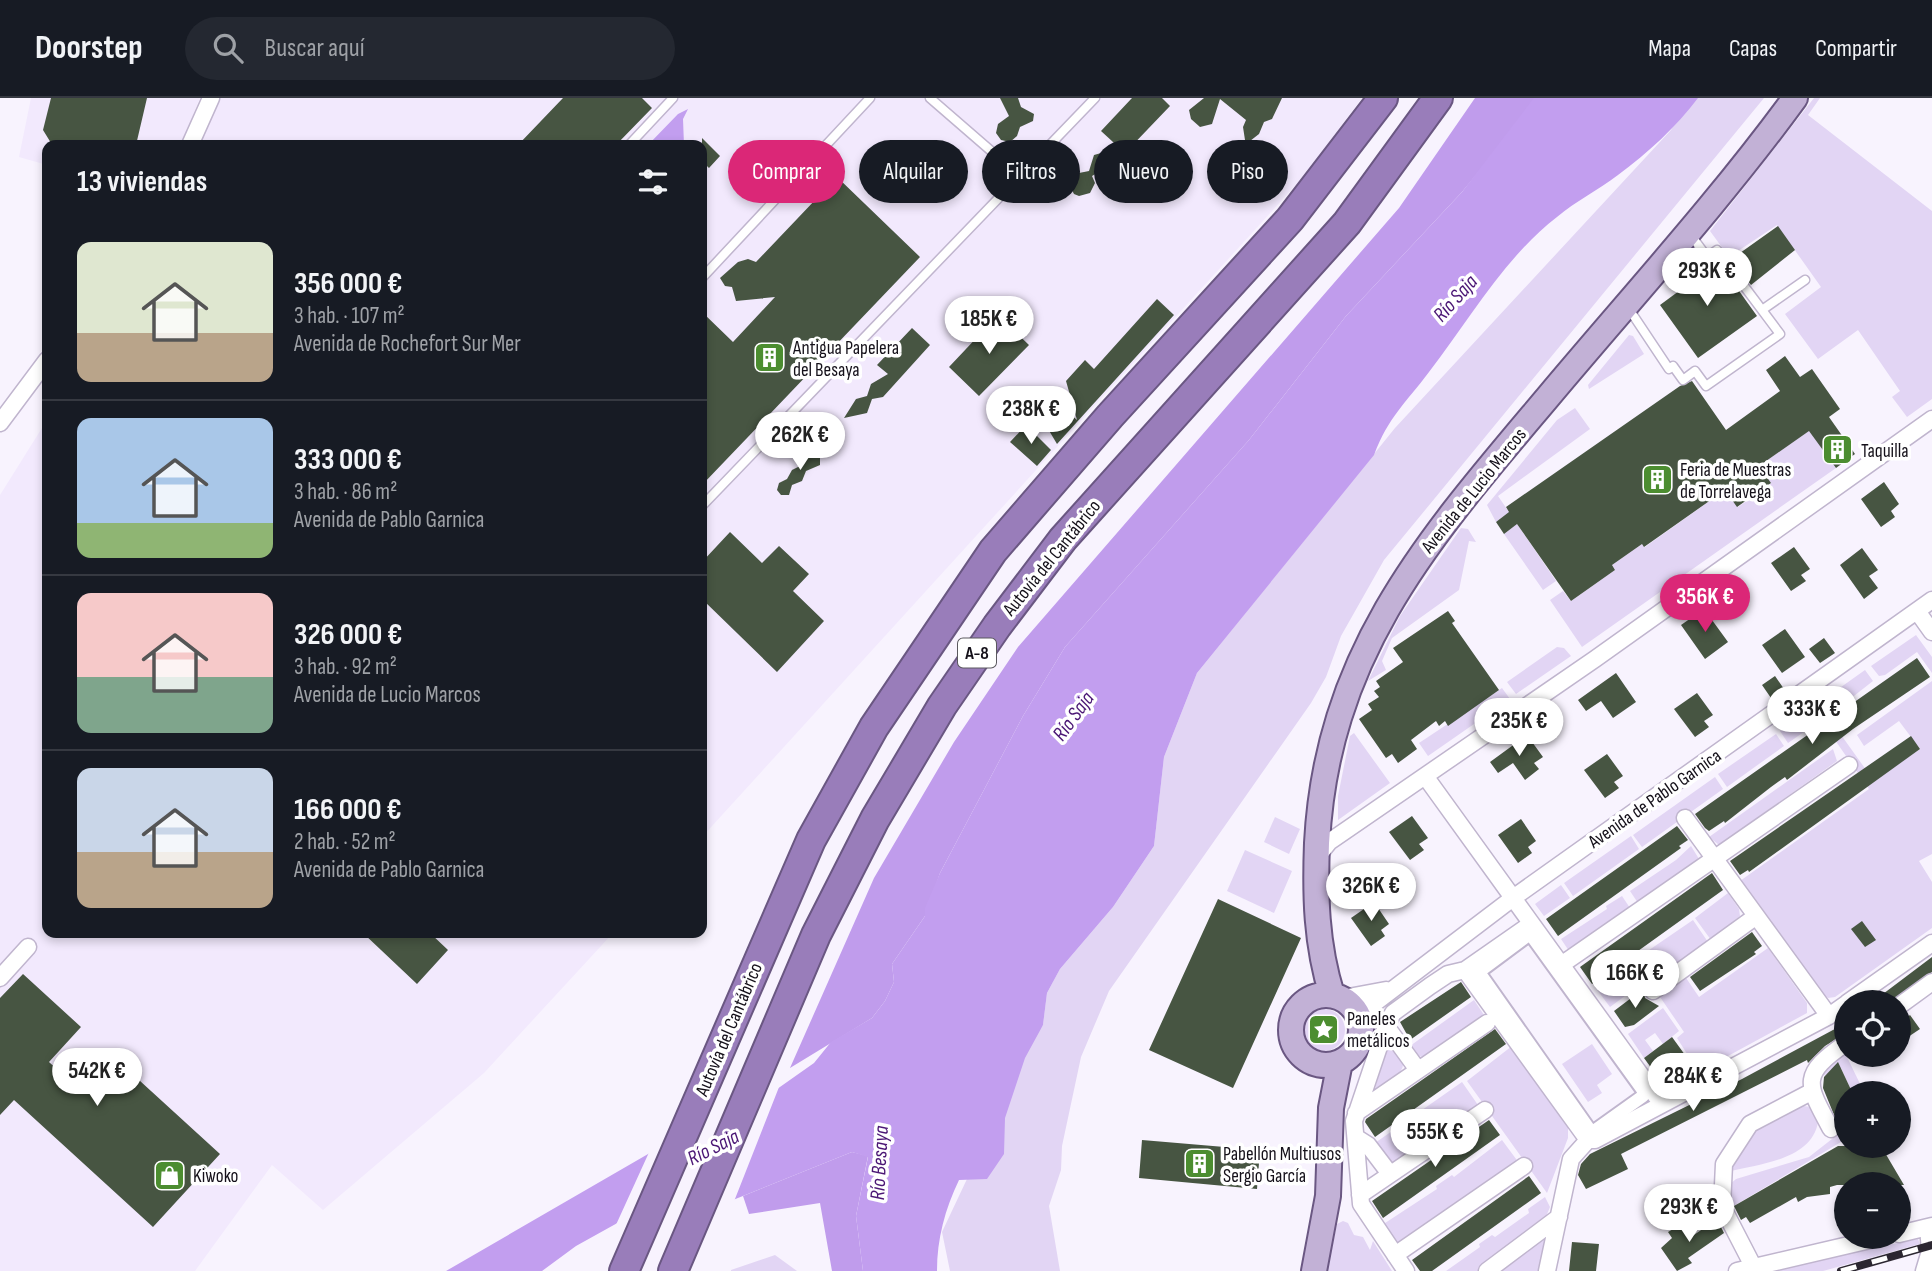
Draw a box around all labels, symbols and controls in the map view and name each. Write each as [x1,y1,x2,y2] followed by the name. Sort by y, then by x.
[185,17,675,80] search box
[35,28,143,68] text: Doorstep
[209,29,247,67] icon: search
[265,33,365,64] text: Buscar aquí
[1648,34,1691,63] text: Mapa
[1729,34,1777,63] text: Capas
[1815,34,1897,63] text: Compartir
[728,140,845,203] chip: Comprar
[859,140,968,203] chip: Alquilar
[982,140,1080,203] chip: Filtros
[1094,140,1193,203] chip: Nuevo
[1207,140,1288,203] chip: Piso
[634,163,672,201] icon: filters
[77,164,207,200] text: 13 viviendas
[1650,248,1764,308] pin: 293K €
[1678,257,1736,285] text: 293K €
[294,266,402,302] text: 356 000 €
[1428,269,1483,327] water label: Río Saja
[133,270,217,354] icon: home
[932,296,1046,356] pin: 185K €
[294,302,405,330] text: 3 hab. · 107 m²
[961,305,1017,333] text: 185K €
[294,330,521,358] text: Avenida de Rochefort Sur Mer
[792,337,899,382] place label: Antigua Papelera del Besaya
[753,341,787,375] building icon: Antigua Papelera del Besaya
[974,386,1088,446] pin: 238K €
[1002,395,1060,423] text: 238K €
[743,412,857,472] pin: 262K €
[771,421,829,449] text: 262K €
[1416,424,1532,559] street label: Avenida de Lucio Marcos
[1821,433,1855,467] building icon: Taquilla
[1861,440,1909,463] place label: Taquilla
[294,442,402,478] text: 333 000 €
[133,446,217,530] icon: home
[1680,459,1791,504] place label: Feria de Muestras de Torrelavega
[1640,463,1674,497] building icon: Feria de Muestras de Torrelavega
[294,478,397,506] text: 3 hab. · 86 m²
[998,495,1106,621] street label: Autovía del Cantábrico
[294,506,484,534] text: Avenida de Pablo Garnica
[1648,574,1762,634] pin: 356K €
[1676,583,1734,611] text: 356K €
[294,617,402,653] text: 326 000 €
[133,621,217,705] icon: home
[958,638,996,668] road number: A-8
[294,653,397,681] text: 3 hab. · 92 m²
[294,681,481,709] text: Avenida de Lucio Marcos
[1047,686,1100,746] water label: Río Saja
[1755,686,1869,746] pin: 333K €
[1783,695,1841,723] text: 333K €
[1462,698,1576,758] pin: 235K €
[1490,707,1548,735] text: 235K €
[1583,745,1726,854] street label: Avenida de Pablo Garnica
[294,792,402,828] text: 166 000 €
[133,796,217,880] icon: home
[294,828,396,856] text: 2 hab. · 52 m²
[294,856,484,884] text: Avenida de Pablo Garnica
[1314,864,1428,923] pin: 326K €
[1342,872,1400,900] text: 326K €
[1578,950,1692,1010] pin: 166K €
[691,959,768,1101] street label: Autovía del Cantábrico
[1606,959,1664,987] text: 166K €
[1834,990,1911,1249] map controls
[1834,990,1911,1067] button: locate
[1347,1008,1410,1053] place label: Paneles metálicos
[1307,1012,1341,1046] place icon: Paneles metálicos
[40,1048,154,1108] pin: 542K €
[1636,1054,1750,1113] pin: 284K €
[68,1057,126,1085] text: 542K €
[1664,1062,1722,1090] text: 284K €
[1834,1081,1911,1158] button: +
[1378,1110,1492,1169] pin: 555K €
[1407,1118,1463,1146] text: 555K €
[683,1124,744,1171] water label: Río Saja
[865,1125,894,1201] water label: Río Besaya
[1223,1143,1341,1188] place label: Pabellón Multiusos Sergio García
[1183,1147,1217,1181] building icon: Pabellón Multiusos Sergio García
[153,1158,187,1192] shop icon: Kiwoko
[193,1165,239,1188] place label: Kiwoko
[1834,1172,1911,1249] button: −
[1632,1184,1746,1244] pin: 293K €
[1660,1193,1718,1221] text: 293K €

